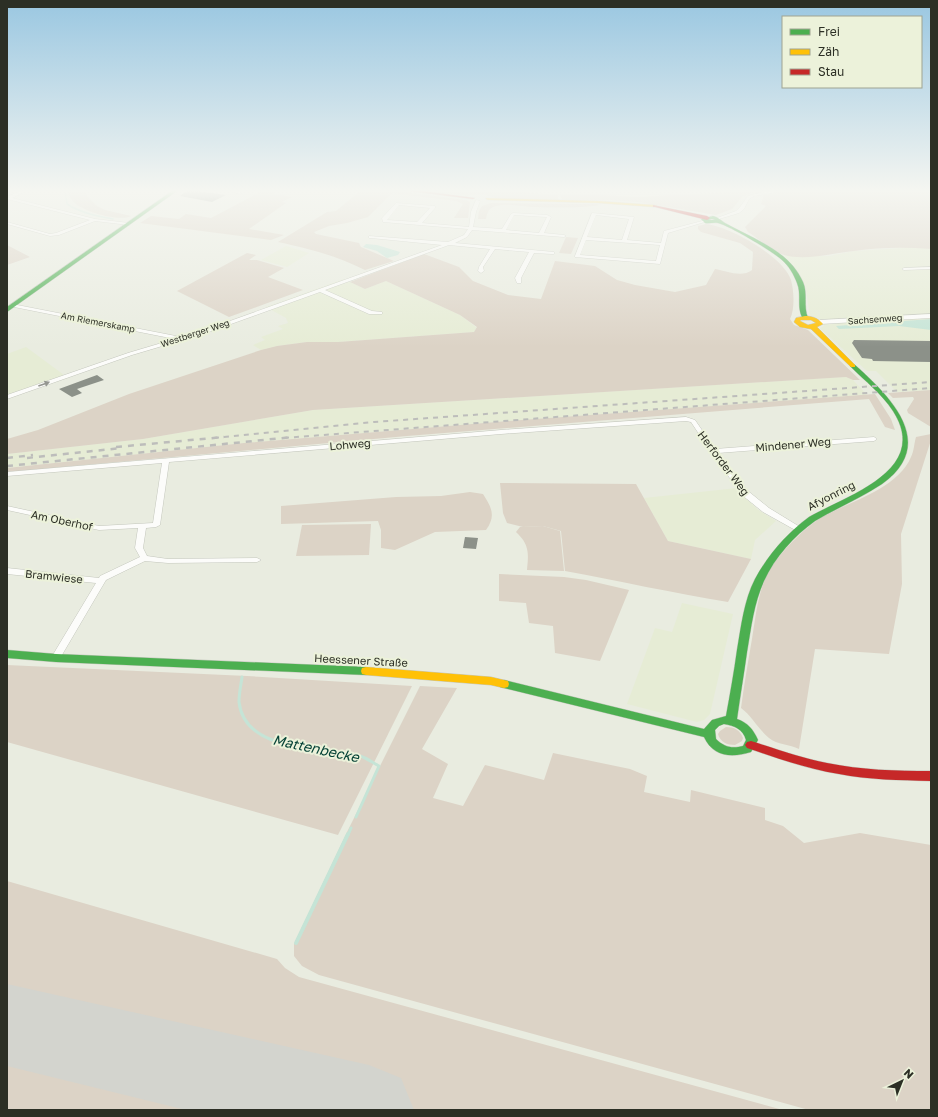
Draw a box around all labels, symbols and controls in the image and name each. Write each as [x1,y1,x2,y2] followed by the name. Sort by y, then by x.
[782,16,922,88] legend
[818,24,840,39] text: Frei
[818,44,839,59] text: Zäh
[818,64,844,79] text: Stau
[60,309,136,335] street label: Am Riemerskamp
[847,312,903,326] street label: Sachsenweg
[159,317,231,349] street label: Westberger Weg
[38,381,50,387] one-way arrow
[696,428,752,498] street label: Herforder Weg
[755,434,831,454] street label: Mindener Weg
[329,436,371,452] street label: Lohweg
[805,478,857,512] street label: Afyonring
[30,507,94,533] street label: Am Oberhof
[25,567,83,585] street label: Bramwiese
[314,651,408,669] street label: Heessener Straße
[271,731,362,766] water label: Mattenbecke
[882,1061,922,1101] north arrow
[902,1066,917,1081] text: N

